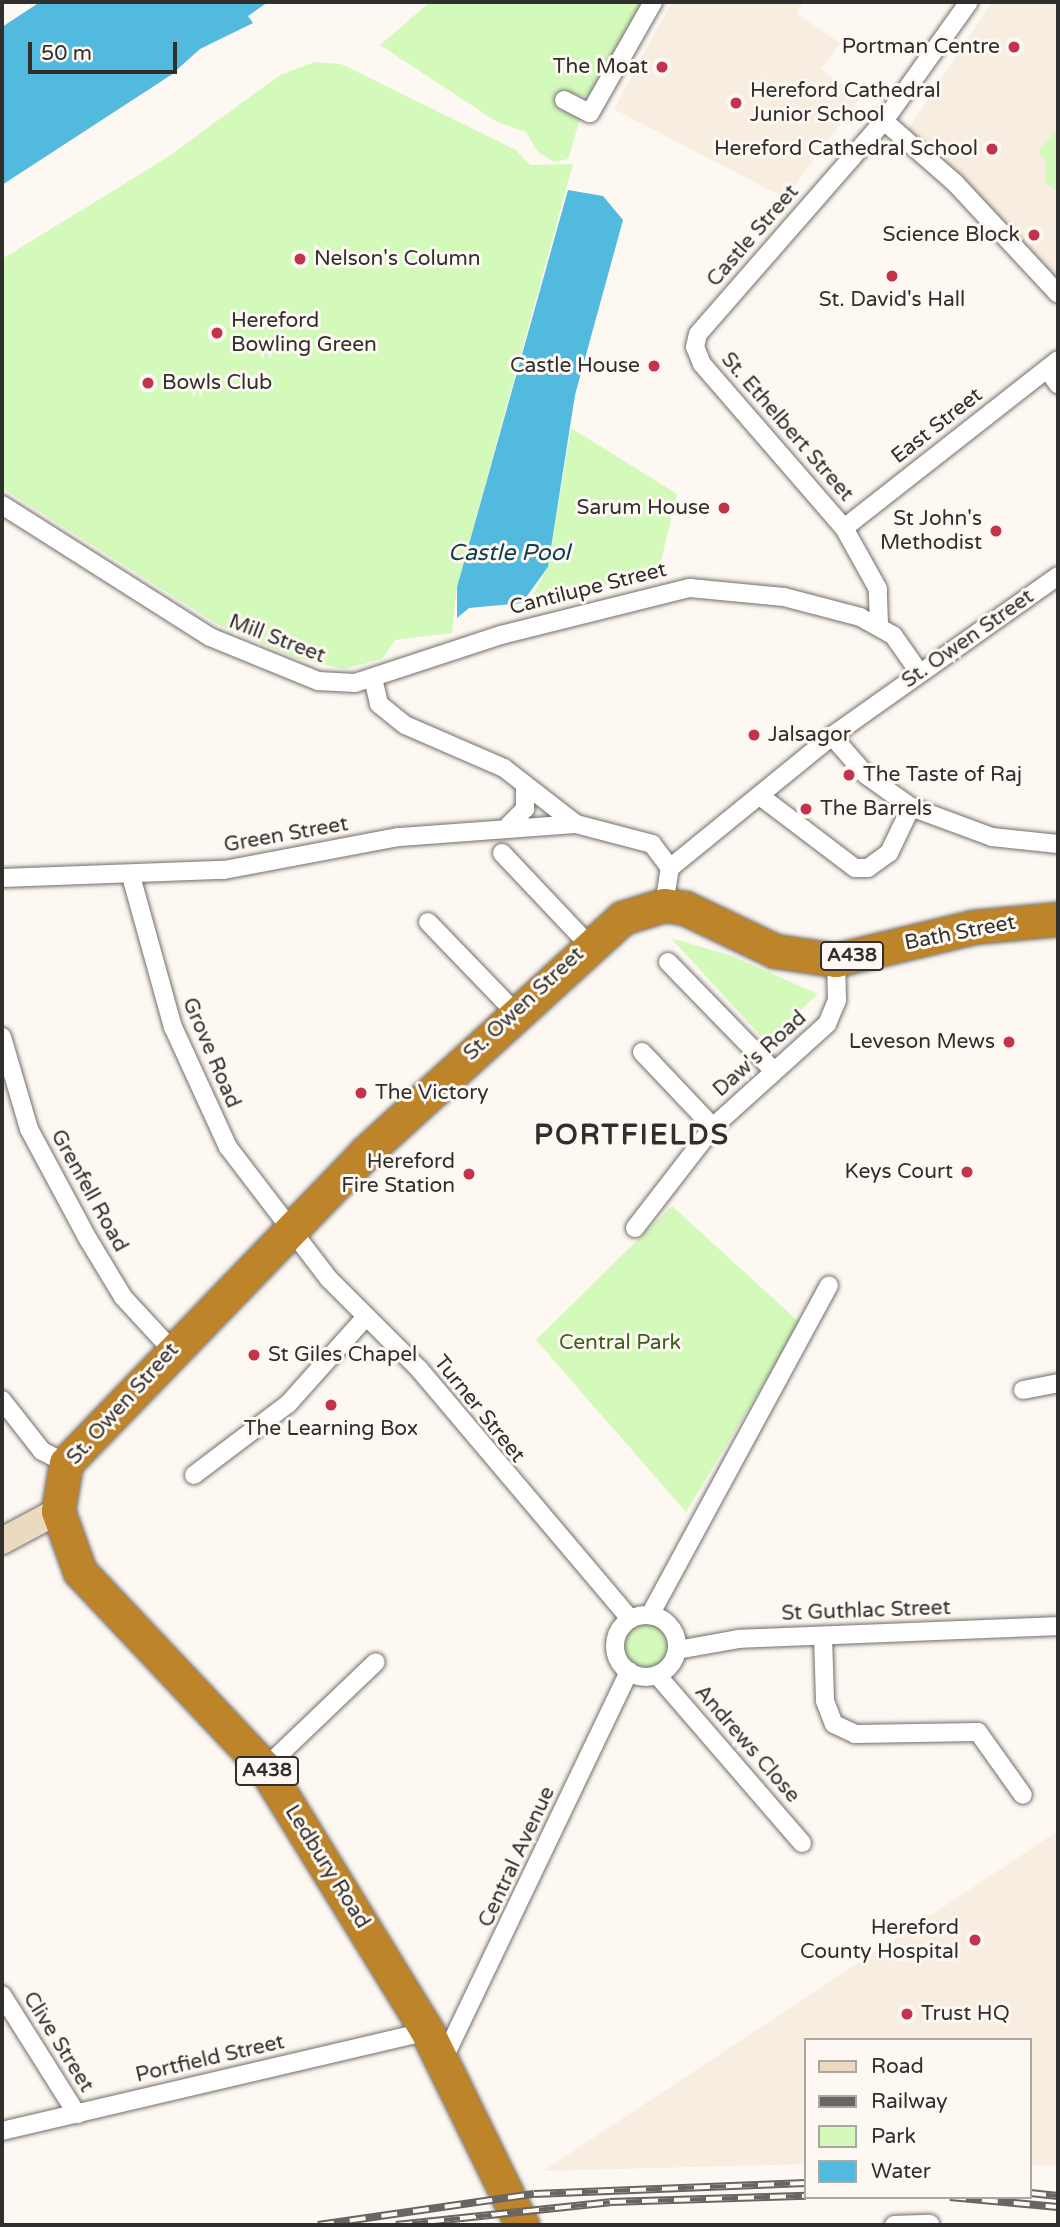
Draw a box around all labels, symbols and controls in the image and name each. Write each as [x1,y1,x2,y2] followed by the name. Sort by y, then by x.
[32,28,180,72] scale bar
[842,34,1000,60] place label: Portman Centre
[1006,39,1022,55] marker: Portman Centre
[41,41,92,66] text: 50 m
[553,54,648,80] place label: The Moat
[654,59,670,75] marker: The Moat
[750,78,941,128] place label: Hereford Cathedral Junior School
[728,95,744,111] marker: Hereford Cathedral Junior School
[714,136,978,162] place label: Hereford Cathedral School
[984,141,1000,157] marker: Hereford Cathedral School
[702,180,804,292] street label: Castle Street
[882,222,1020,248] place label: Science Block
[1026,227,1042,243] marker: Science Block
[314,246,481,272] place label: Nelson's Column
[292,251,308,267] marker: Nelson's Column
[884,268,900,284] marker: St. David's Hall
[819,287,965,313] place label: St. David's Hall
[231,308,377,358] place label: Hereford Bowling Green
[209,325,225,341] marker: Hereford Bowling Green
[715,347,859,507] street label: St. Ethelbert Street
[510,353,640,379] place label: Castle House
[646,358,662,374] marker: Castle House
[162,370,272,396] place label: Bowls Club
[140,375,156,391] marker: Bowls Club
[886,383,988,469] street label: East Street
[577,495,710,521] place label: Sarum House
[716,500,732,516] marker: Sarum House
[880,506,982,556] place label: St John's Methodist
[988,523,1004,539] marker: St John's Methodist
[448,539,570,567] water label: Castle Pool
[507,557,669,621] street label: Cantilupe Street
[897,584,1039,694] street label: St. Owen Street
[225,609,329,669] street label: Mill Street
[768,722,851,748] place label: Jalsagor
[746,727,762,743] marker: Jalsagor
[863,762,1022,788] place label: The Taste of Raj
[841,767,857,783] marker: The Taste of Raj
[820,796,932,822] place label: The Barrels
[798,801,814,817] marker: The Barrels
[222,812,350,858] street label: Green Street
[902,910,1018,956] street label: Bath Street
[819,940,885,972] road number: A438
[459,942,589,1066] street label: St. Owen Street
[176,994,246,1112] street label: Grove Road
[708,1006,812,1102] street label: Daw's Road
[849,1029,995,1055] place label: Leveson Mews
[1001,1034,1017,1050] marker: Leveson Mews
[375,1080,489,1106] place label: The Victory
[353,1085,369,1101] marker: The Victory
[535,1118,729,1152] district label: PORTFIELDS
[45,1125,133,1257] street label: Grenfell Road
[341,1149,455,1199] place label: Hereford Fire Station
[844,1159,953,1185] place label: Keys Court
[959,1164,975,1180] marker: Keys Court
[461,1166,477,1182] marker: Hereford Fire Station
[559,1330,681,1356] park label: Central Park
[62,1338,184,1470] street label: St. Owen Street
[268,1342,417,1368] place label: St Giles Chapel
[246,1347,262,1363] marker: St Giles Chapel
[428,1350,530,1468] street label: Turner Street
[323,1397,339,1413] marker: The Learning Box
[244,1416,418,1442] place label: The Learning Box
[781,1595,951,1627] street label: St Guthlac Street
[689,1680,805,1808] street label: Andrews Close
[234,1756,300,1786] road number: A438
[473,1783,561,1931] street label: Central Avenue
[279,1801,375,1933] street label: Ledbury Road
[800,1915,959,1965] place label: Hereford County Hospital
[965,1930,985,1950] marker: Hereford County Hospital
[17,1987,99,2097] street label: Clive Street
[921,2001,1010,2027] place label: Trust HQ
[899,2006,915,2022] marker: Trust HQ
[133,2030,287,2088] street label: Portfield Street
[804,2038,1032,2199] legend
[871,2054,924,2079] text: Road
[871,2089,948,2114] text: Railway
[871,2124,916,2149] text: Park
[871,2159,931,2184] text: Water

